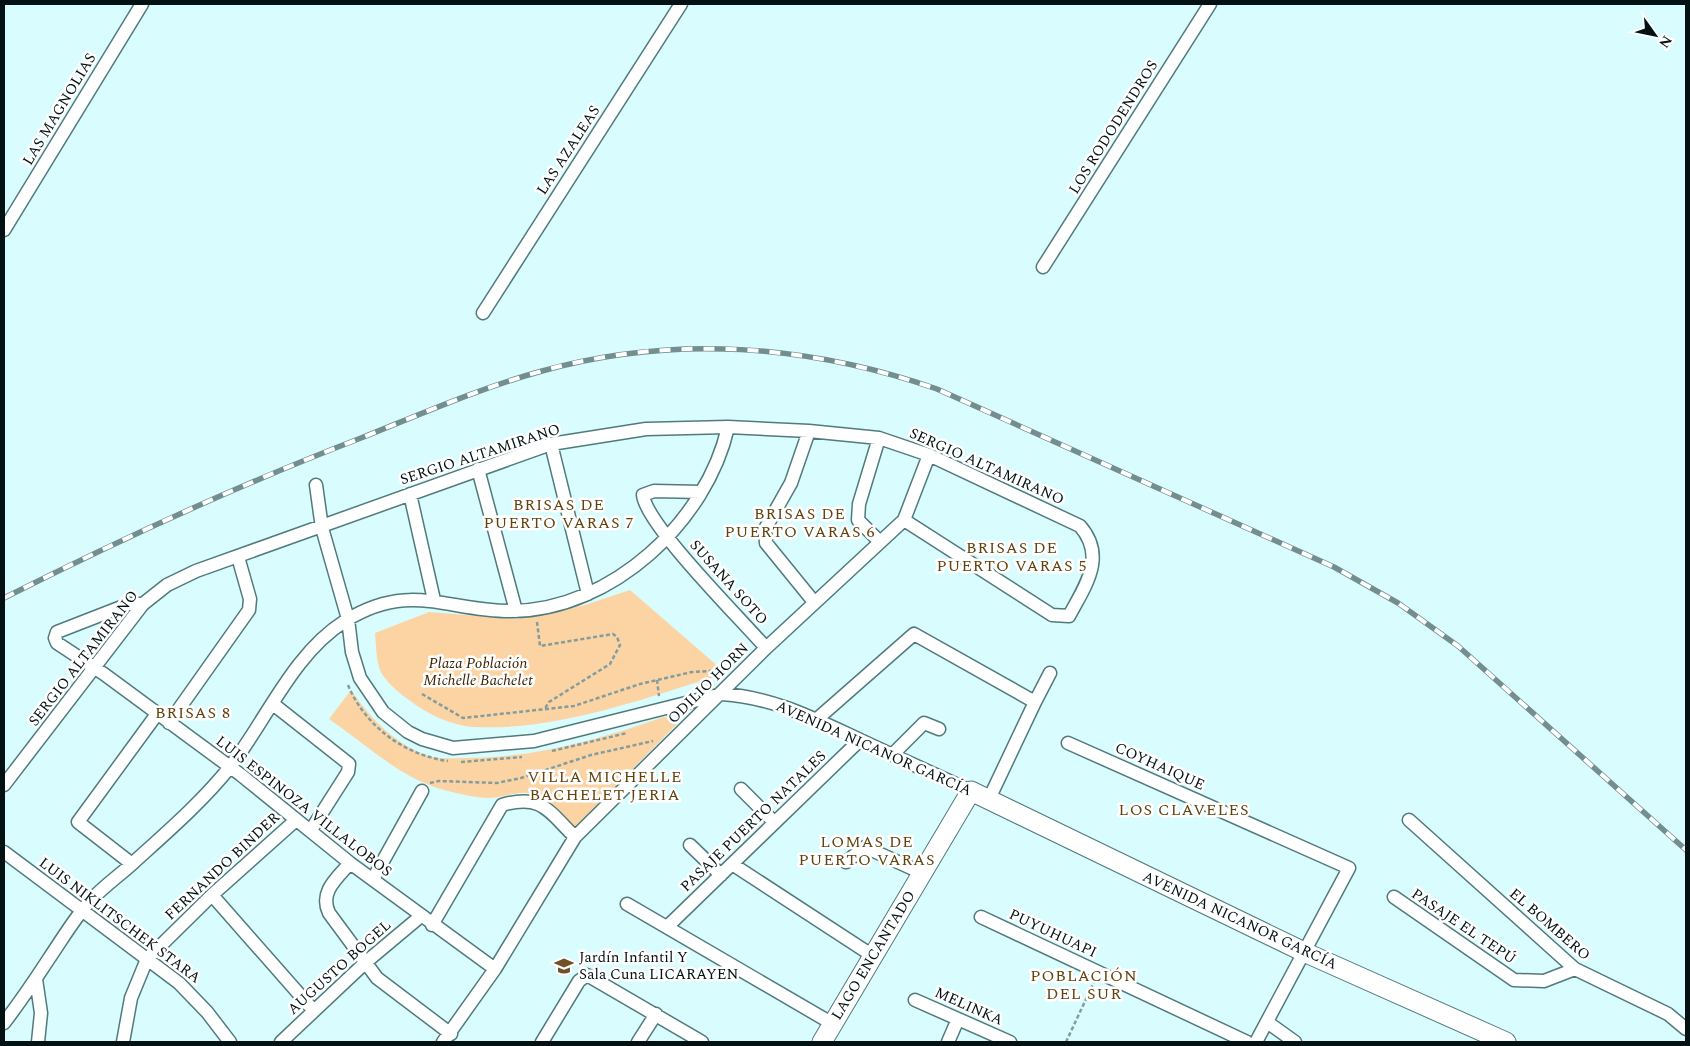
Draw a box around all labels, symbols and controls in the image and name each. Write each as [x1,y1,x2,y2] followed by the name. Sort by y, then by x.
[1630,10,1680,60] north arrow
[1654,31,1677,52] text: N
[17,49,102,170] street label: LAS MAGNOLIAS
[1063,56,1164,199] street label: LOS RODODENDROS
[531,101,606,200] street label: LAS AZALEAS
[397,418,563,491] street label: SERGIO ALTAMIRANO
[906,422,1068,511] street label: SERGIO ALTAMIRANO
[483,493,635,535] district label: BRISAS DE PUERTO VARAS 7
[724,502,876,544] district label: BRISAS DE PUERTO VARAS 6
[684,535,773,630] street label: SUSANA SOTO
[936,536,1088,578] district label: BRISAS DE PUERTO VARAS 5
[23,585,144,731] street label: SERGIO ALTAMIRANO
[662,637,754,729] street label: ODILIO HORN
[423,652,533,692] park label: Plaza Población Michelle Bachelet
[772,695,976,802] street label: AVENIDA NICANOR GARCÍA
[155,701,231,725] district label: BRISAS 8
[210,730,397,883] street label: LUIS ESPINOZA VILLALOBOS
[1111,736,1208,797] street label: COYHAIQUE
[675,745,832,897] street label: PASAJE PUERTO NATALES
[528,765,682,807] district label: VILLA MICHELLE BACHELET JERIA
[1119,798,1249,822] district label: LOS CLAVELES
[160,807,285,926] street label: FERNANDO BINDER
[798,830,936,872] district label: LOMAS DE PUERTO VARAS
[34,852,206,989] street label: LUIS NIKLITSCHEK STARA
[1139,865,1341,976] street label: AVENIDA NICANOR GARCÍA
[1407,883,1521,970] street label: PASAJE EL TEPÚ
[1504,883,1595,966] street label: EL BOMBERO
[826,886,921,1025] street label: LAGO ENCANTADO
[1005,903,1101,964] street label: PUYUHUAPI
[282,914,396,1020] street label: AUGUSTO BOGEL
[579,946,739,986] place label: Jardín Infantil Y Sala Cuna LICARAYEN
[553,955,575,977] school or university icon: Jardín Infantil Y Sala Cuna LICARAYEN
[1030,964,1138,1006] district label: POBLACIÓN DEL SUR
[931,981,1007,1032] street label: MELINKA

